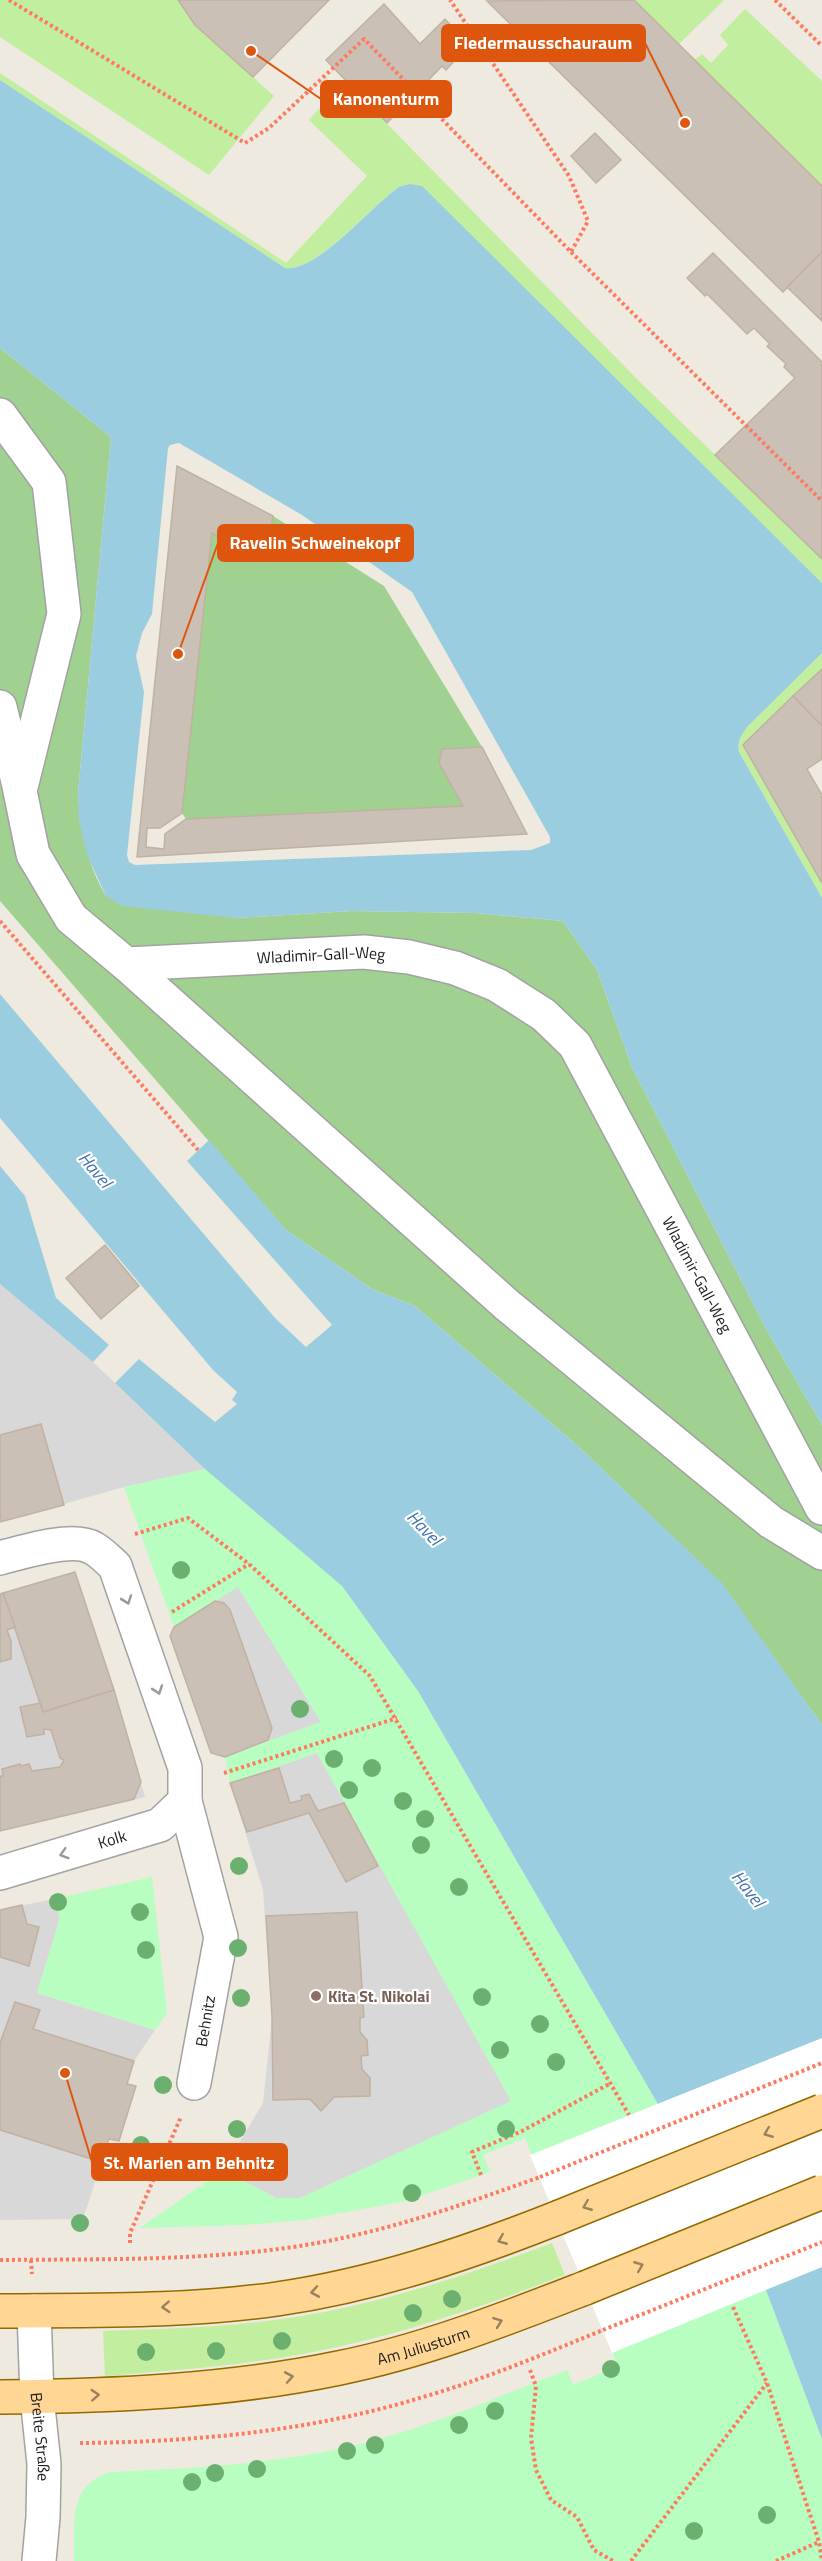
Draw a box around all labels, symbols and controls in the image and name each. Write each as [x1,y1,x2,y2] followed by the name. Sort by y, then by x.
[442,25,645,61] callout: Fledermausschauraum
[454,29,632,56] text: Fledermausschauraum
[321,81,451,117] callout: Kanonenturm
[333,85,439,112] text: Kanonenturm
[218,525,413,561] callout: Ravelin Schweinekopf
[229,529,401,556] text: Ravelin Schweinekopf
[256,940,387,969] street label: Wladimir-Gall-Weg
[72,1146,120,1195] water label: Havel
[657,1212,738,1337] street label: Wladimir-Gall-Weg
[401,1504,450,1553] water label: Havel
[119,1594,132,1605] one-way arrow
[150,1684,163,1695] one-way arrow
[95,1823,130,1855] street label: Kolk
[59,1847,70,1859] one-way arrow
[725,1865,773,1915] water label: Havel
[328,1984,430,2008] place label: Kita St. Nikolai
[309,1989,323,2003] marker: Kita St. Nikolai
[189,1994,221,2048] street label: Behnitz
[763,2126,774,2138] one-way arrow
[92,2144,287,2180] callout: St. Marien am Behnitz
[103,2149,275,2176] text: St. Marien am Behnitz
[582,2199,593,2211] one-way arrow
[497,2233,508,2245] one-way arrow
[633,2261,644,2273] one-way arrow
[310,2286,319,2298] one-way arrow
[162,2301,171,2314] one-way arrow
[492,2316,503,2329] one-way arrow
[374,2320,473,2371] street label: Am Juliusturm
[284,2371,294,2384] one-way arrow
[91,2389,100,2402] one-way arrow
[25,2391,56,2481] street label: Breite Straße

